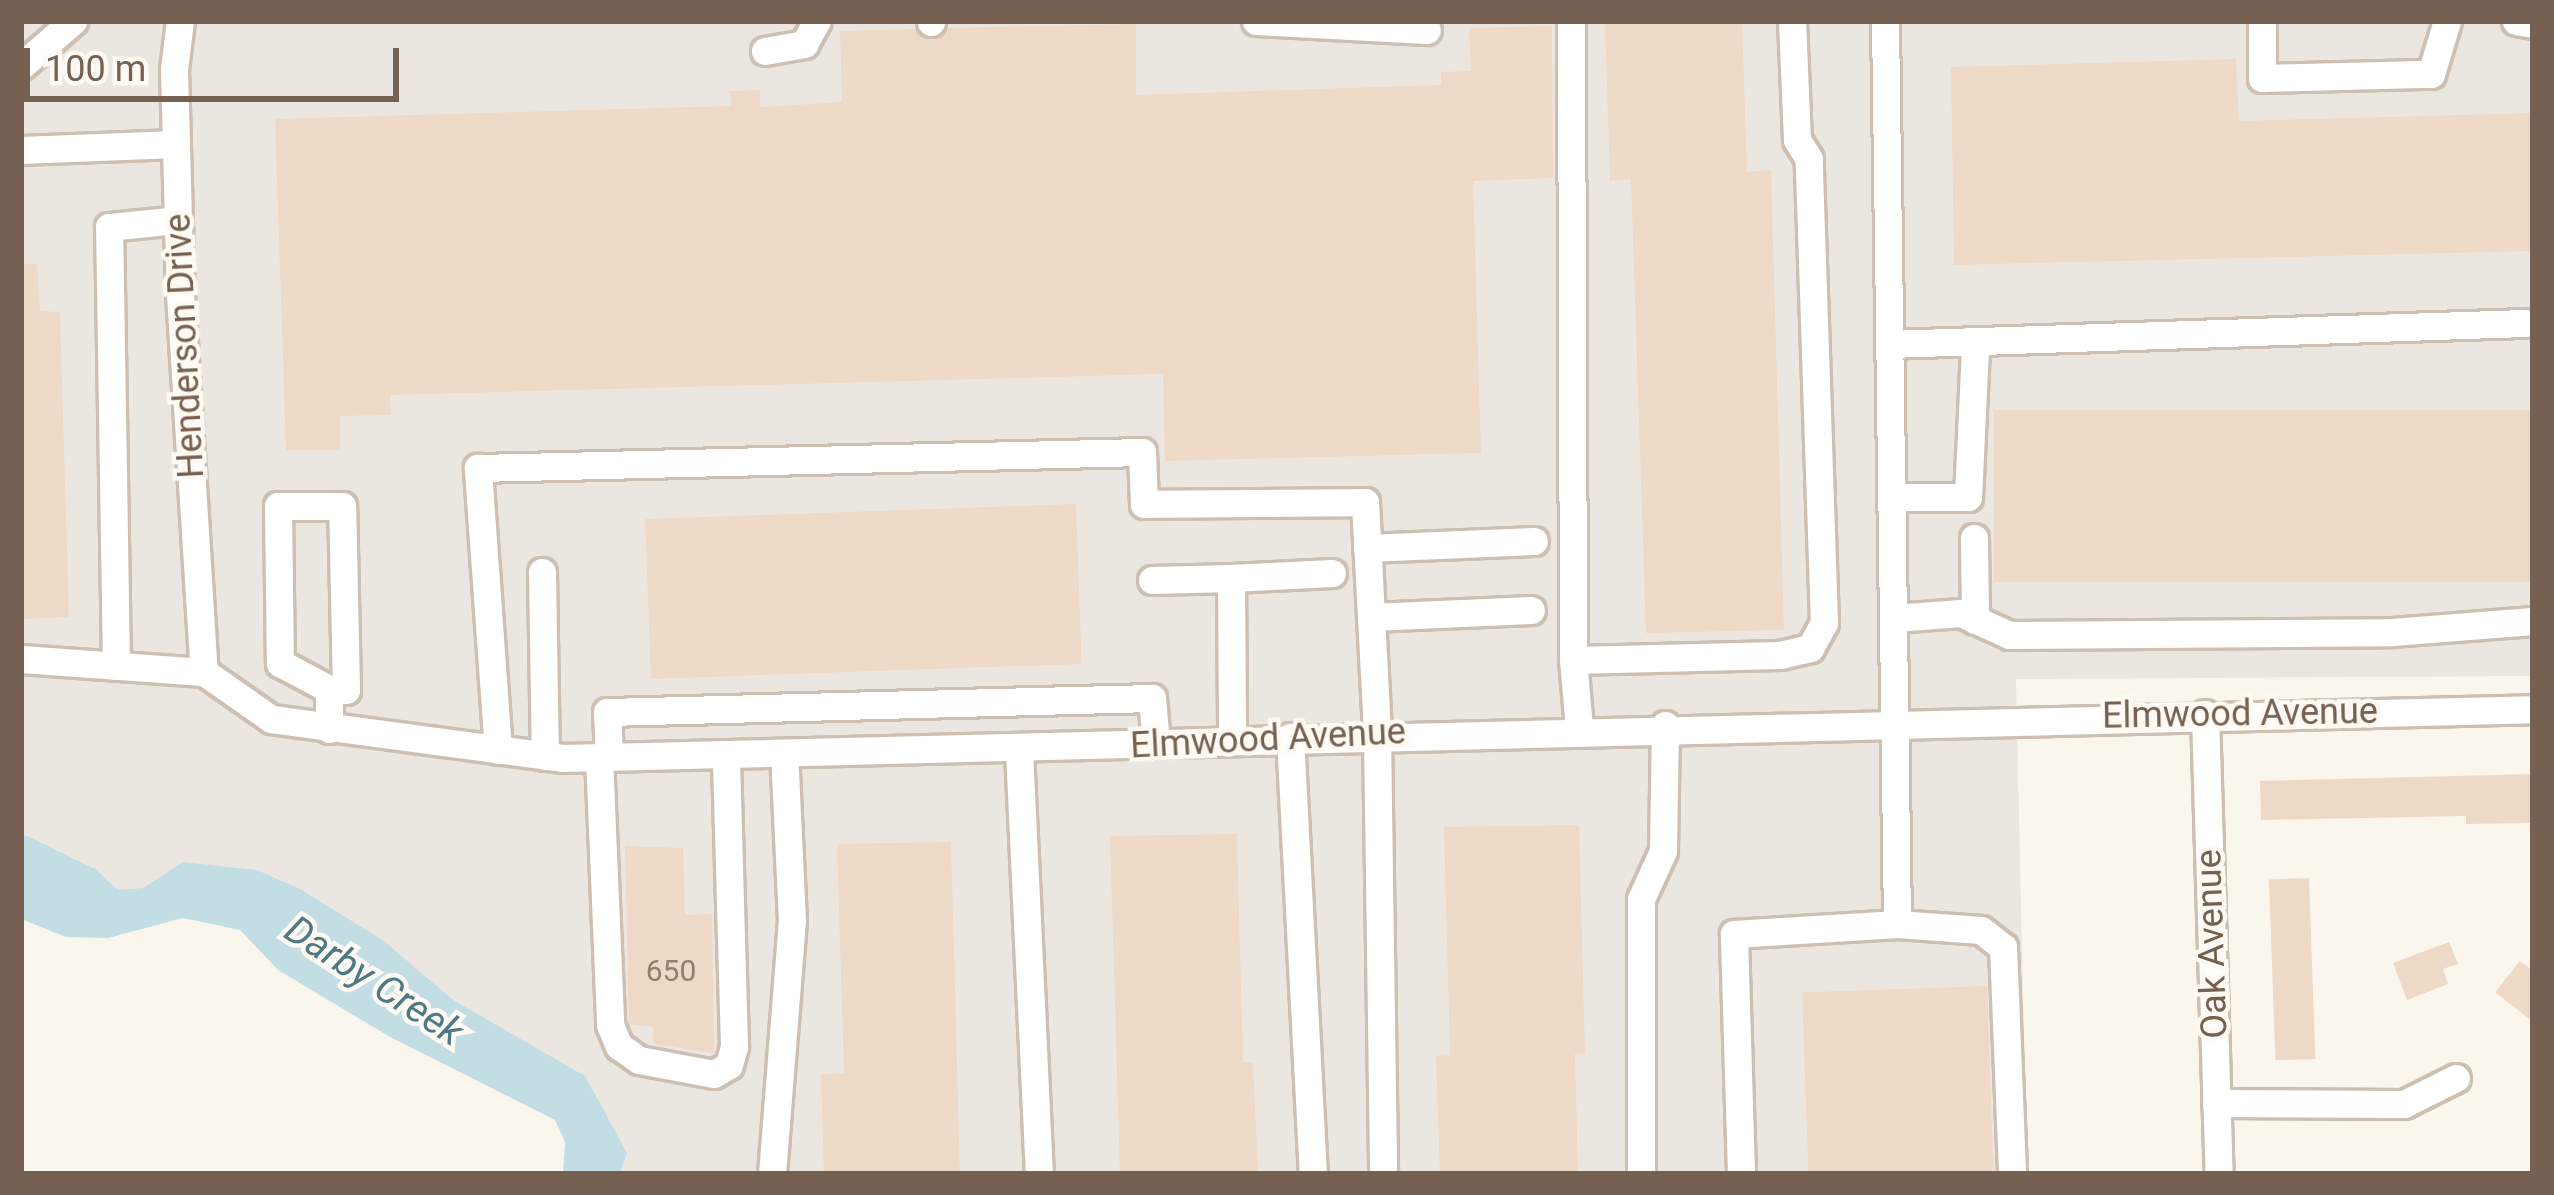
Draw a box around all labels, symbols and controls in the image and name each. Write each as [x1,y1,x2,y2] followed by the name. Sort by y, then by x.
[30,24,405,98] scale bar
[45,48,146,90] text: 100 m
[156,213,214,479] street label: Henderson Drive
[2102,690,2378,738] street label: Elmwood Avenue
[1129,710,1407,768] street label: Elmwood Avenue
[2187,849,2237,1039] street label: Oak Avenue
[276,906,472,1056] water label: Darby Creek
[646,953,696,989] house number: 650

